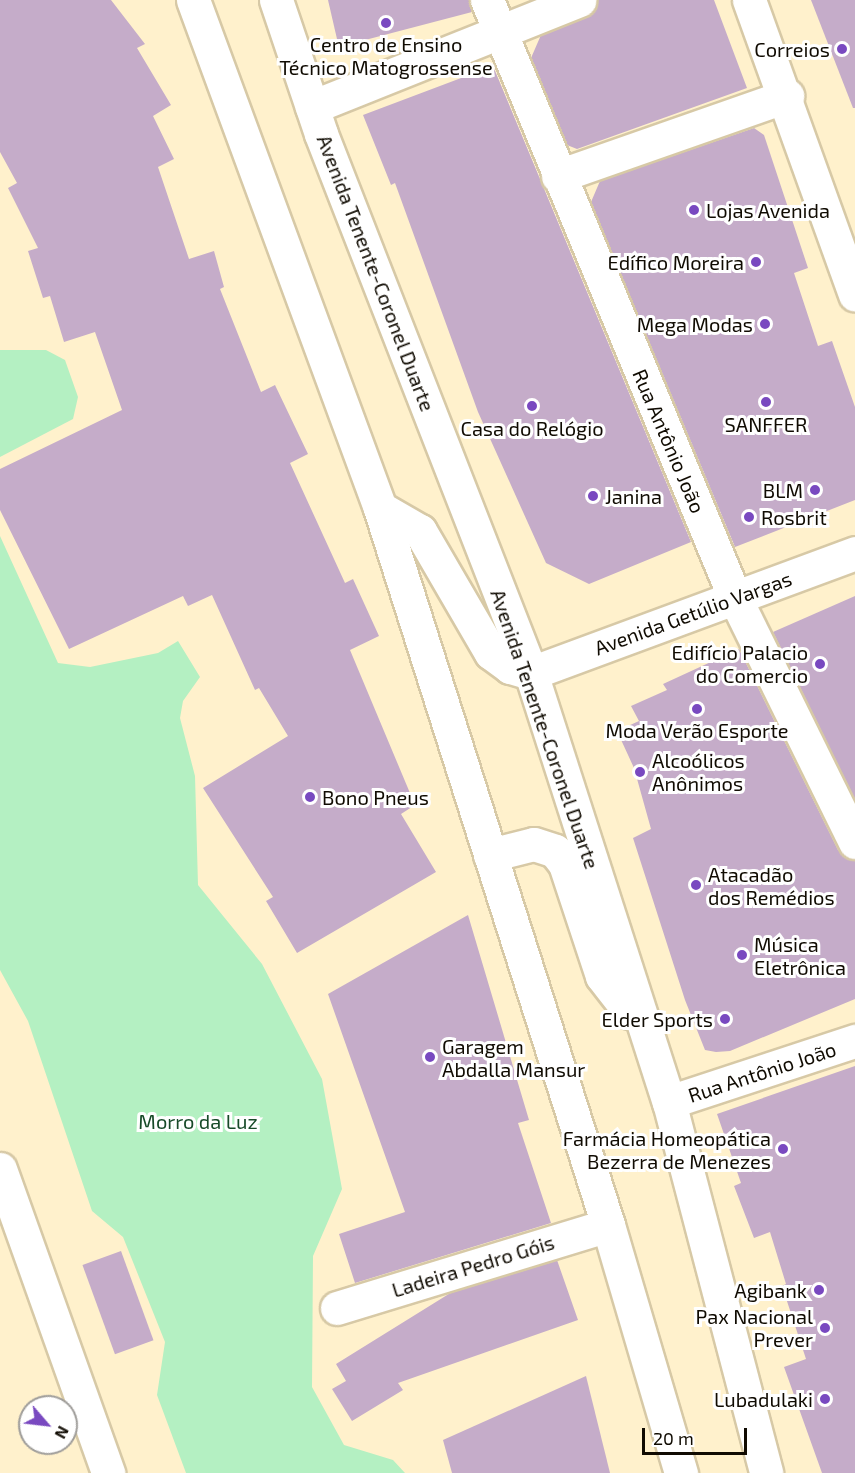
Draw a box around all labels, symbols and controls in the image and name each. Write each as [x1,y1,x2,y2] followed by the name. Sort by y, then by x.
[379,16,393,30] marker: Centro de Ensino Técnico Matogrossense
[279,33,493,80] place label: Centro de Ensino Técnico Matogrossense
[754,37,830,61] place label: Correios
[835,42,849,56] marker: Correios
[312,131,440,415] street label: Avenida Tenente-Coronel Duarte
[706,198,830,222] place label: Lojas Avenida
[687,203,701,217] marker: Lojas Avenida
[607,250,744,274] place label: Edífico Moreira
[749,255,763,269] marker: Edífico Moreira
[637,312,753,336] place label: Mega Modas
[758,317,772,331] marker: Mega Modas
[628,365,710,517] street label: Rua Antônio João
[759,395,773,409] marker: SANFFER
[525,399,539,413] marker: Casa do Relógio
[725,412,807,436] place label: SANFFER
[460,416,604,440] place label: Casa do Relógio
[763,478,803,502] place label: BLM
[808,483,822,497] marker: BLM
[605,484,662,508] place label: Janina
[586,489,600,503] marker: Janina
[761,505,827,529] place label: Rosbrit
[742,510,756,524] marker: Rosbrit
[591,566,795,660] street label: Avenida Getúlio Vargas
[486,586,604,872] street label: Avenida Tenente-Coronel Duarte
[672,640,808,687] place label: Edifício Palacio do Comercio
[813,657,827,671] marker: Edifício Palacio do Comercio
[690,702,704,716] marker: Moda Verão Esporte
[605,718,789,742] place label: Moda Verão Esporte
[652,748,745,795] place label: Alcoólicos Anônimos
[633,765,647,779] marker: Alcoólicos Anônimos
[322,785,429,809] place label: Bono Pneus
[303,790,317,804] marker: Bono Pneus
[708,862,835,909] place label: Atacadão dos Remédios
[689,878,703,892] marker: Atacadão dos Remédios
[754,932,846,979] place label: Música Eletrônica
[735,948,749,962] marker: Música Eletrônica
[601,1007,713,1031] place label: Elder Sports
[718,1012,732,1026] marker: Elder Sports
[442,1034,585,1081] place label: Garagem Abdalla Mansur
[685,1037,839,1107] street label: Rua Antônio João
[423,1050,437,1064] marker: Garagem Abdalla Mansur
[138,1109,258,1133] park label: Morro da Luz
[563,1126,771,1173] place label: Farmácia Homeopática Bezerra de Menezes
[776,1142,790,1156] marker: Farmácia Homeopática Bezerra de Menezes
[389,1230,557,1302] street label: Ladeira Pedro Góis
[734,1278,807,1302] place label: Agibank
[812,1283,826,1297] marker: Agibank
[696,1304,813,1351] place label: Pax Nacional Prever
[818,1321,832,1335] marker: Pax Nacional Prever
[714,1387,813,1411] place label: Lubadulaki
[818,1392,832,1406] marker: Lubadulaki
[18,1395,78,1455] north arrow
[645,1416,750,1454] scale bar
[51,1423,74,1442] text: N
[653,1427,694,1449] text: 20 m

